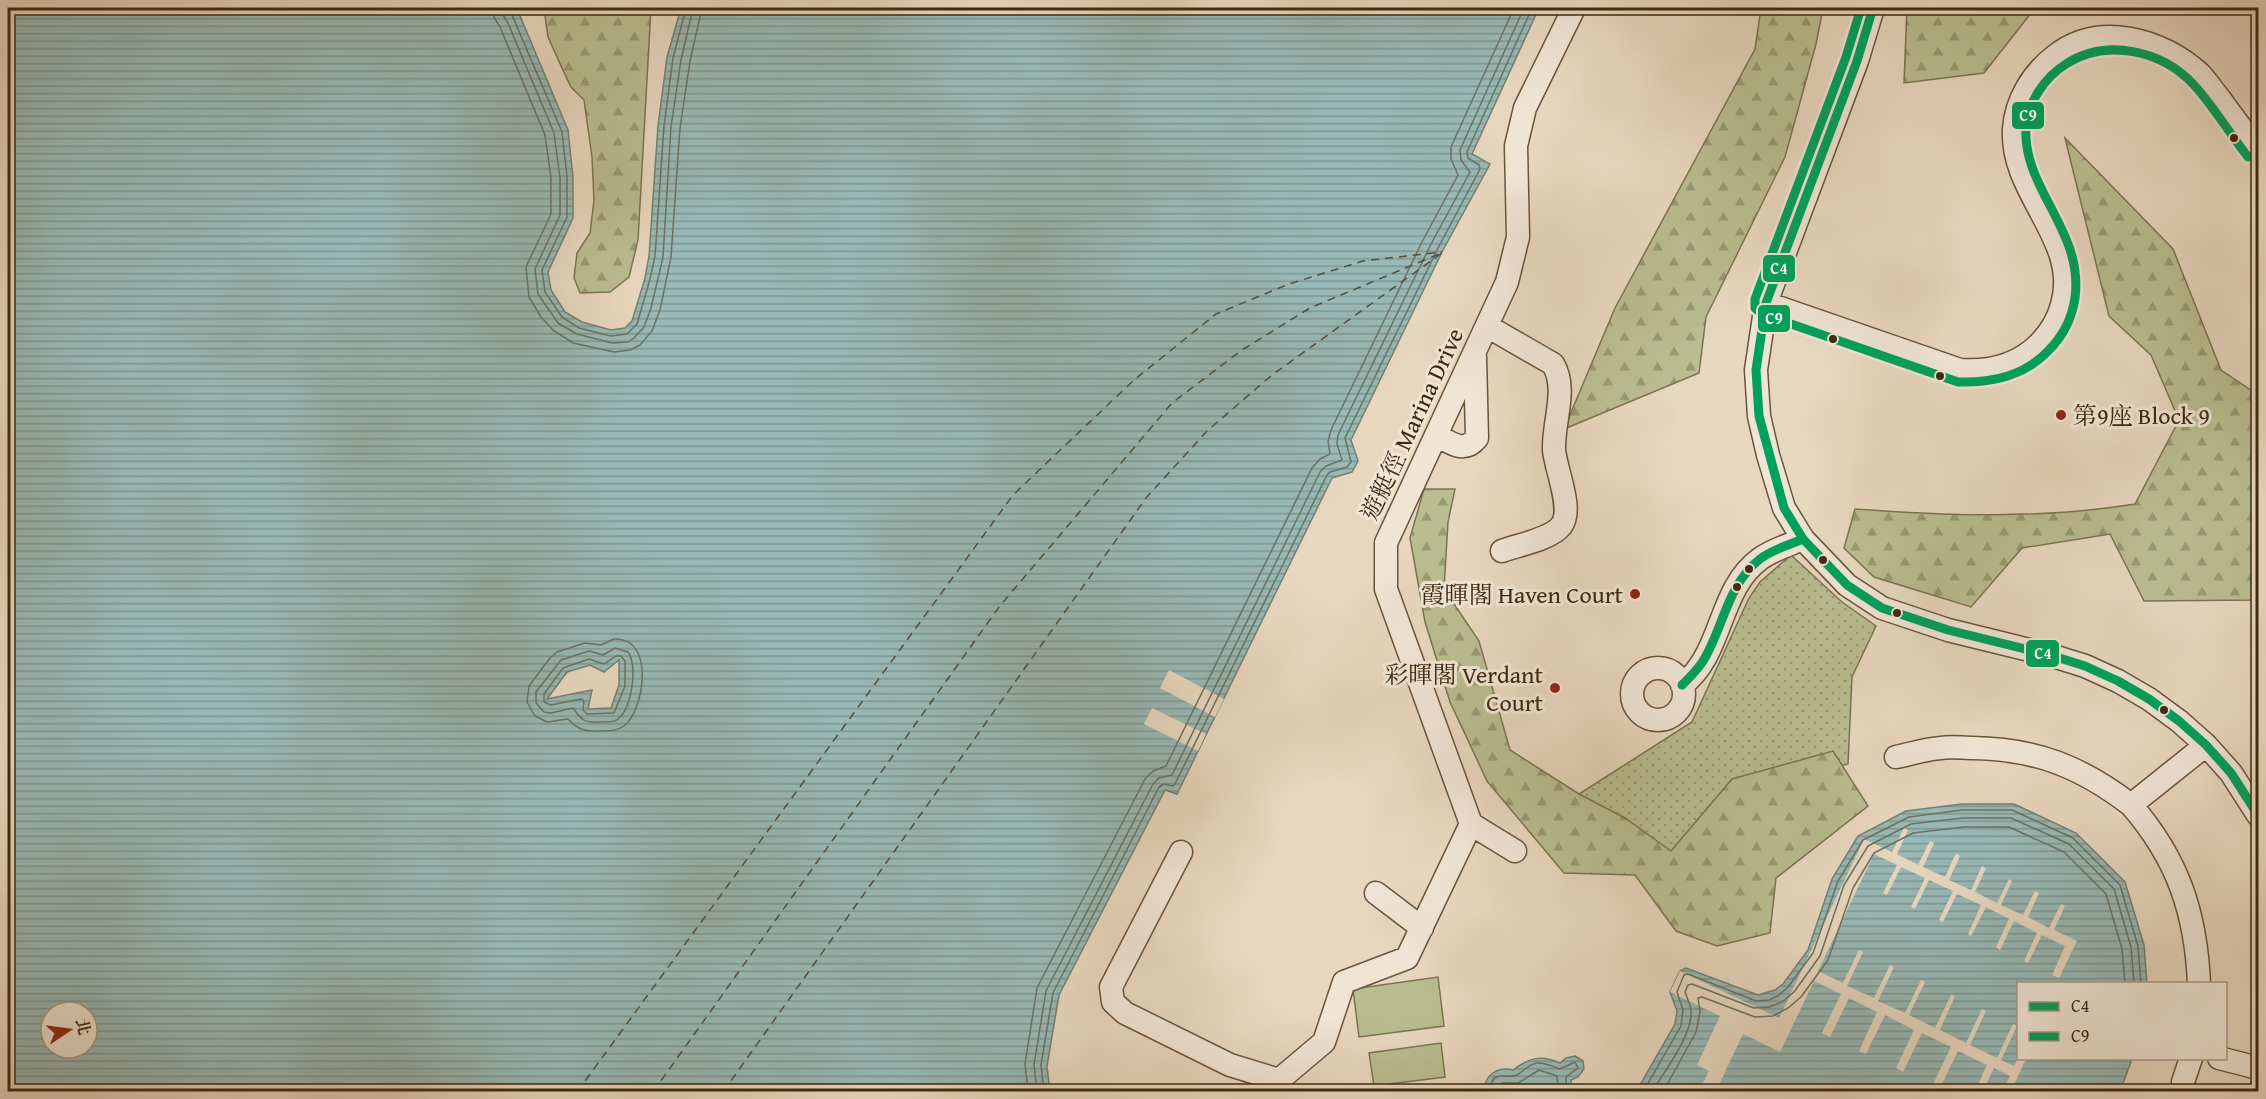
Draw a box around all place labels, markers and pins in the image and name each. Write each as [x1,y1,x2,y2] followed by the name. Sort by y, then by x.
[2228,132,2240,144] unlabelled marker
[1827,333,1839,345] unlabelled marker
[1934,370,1946,382] unlabelled marker
[2073,398,2210,433] place label: 第9座 Block 9
[2054,408,2068,422] marker: 第9座 Block 9
[1817,554,1829,566] unlabelled marker
[1743,563,1755,575] unlabelled marker
[1421,577,1624,612] place label: 霞暉閣 Haven Court
[1731,581,1743,593] unlabelled marker
[1628,587,1642,601] marker: 霞暉閣 Haven Court
[1891,607,1903,619] unlabelled marker
[1384,657,1544,720] place label: 彩暉閣 Verdant Court
[1548,681,1562,695] marker: 彩暉閣 Verdant Court
[2158,704,2170,716] unlabelled marker

